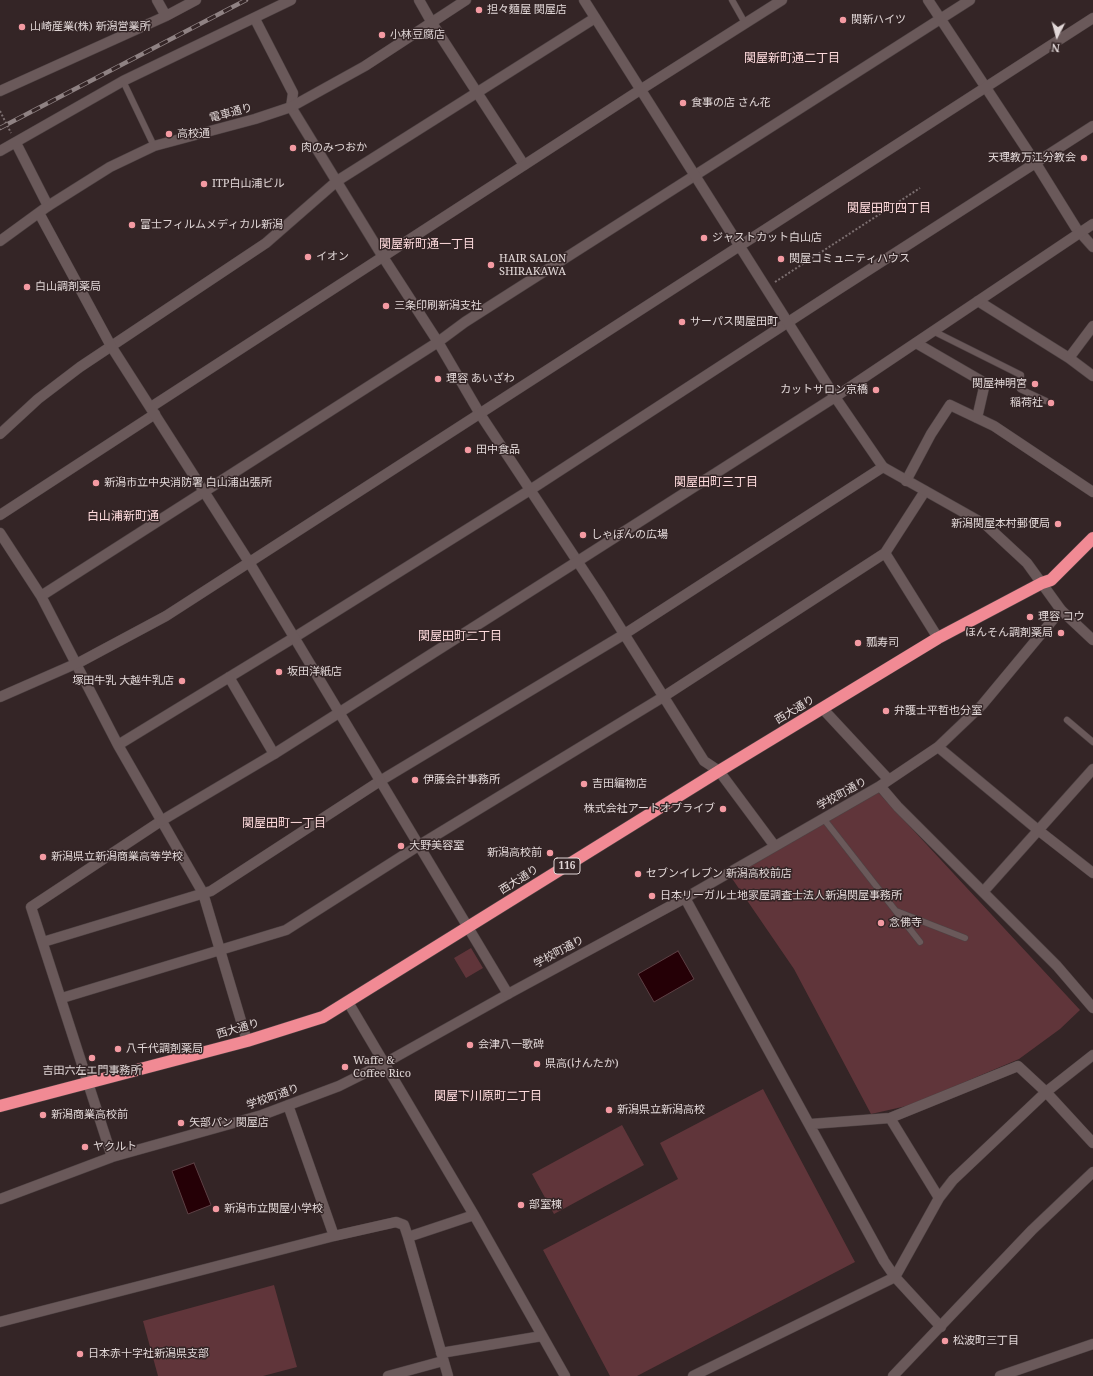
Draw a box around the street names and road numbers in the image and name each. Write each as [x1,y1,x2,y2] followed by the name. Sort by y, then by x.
[208,101,254,125] street label: 電車通り
[773,693,817,727] street label: 西大通り
[815,775,869,813] street label: 学校町通り
[554,858,580,874] road number: 116
[497,863,541,897] street label: 西大通り
[532,933,586,971] street label: 学校町通り
[215,1017,261,1041] street label: 西大通り
[245,1082,301,1112] street label: 学校町通り

